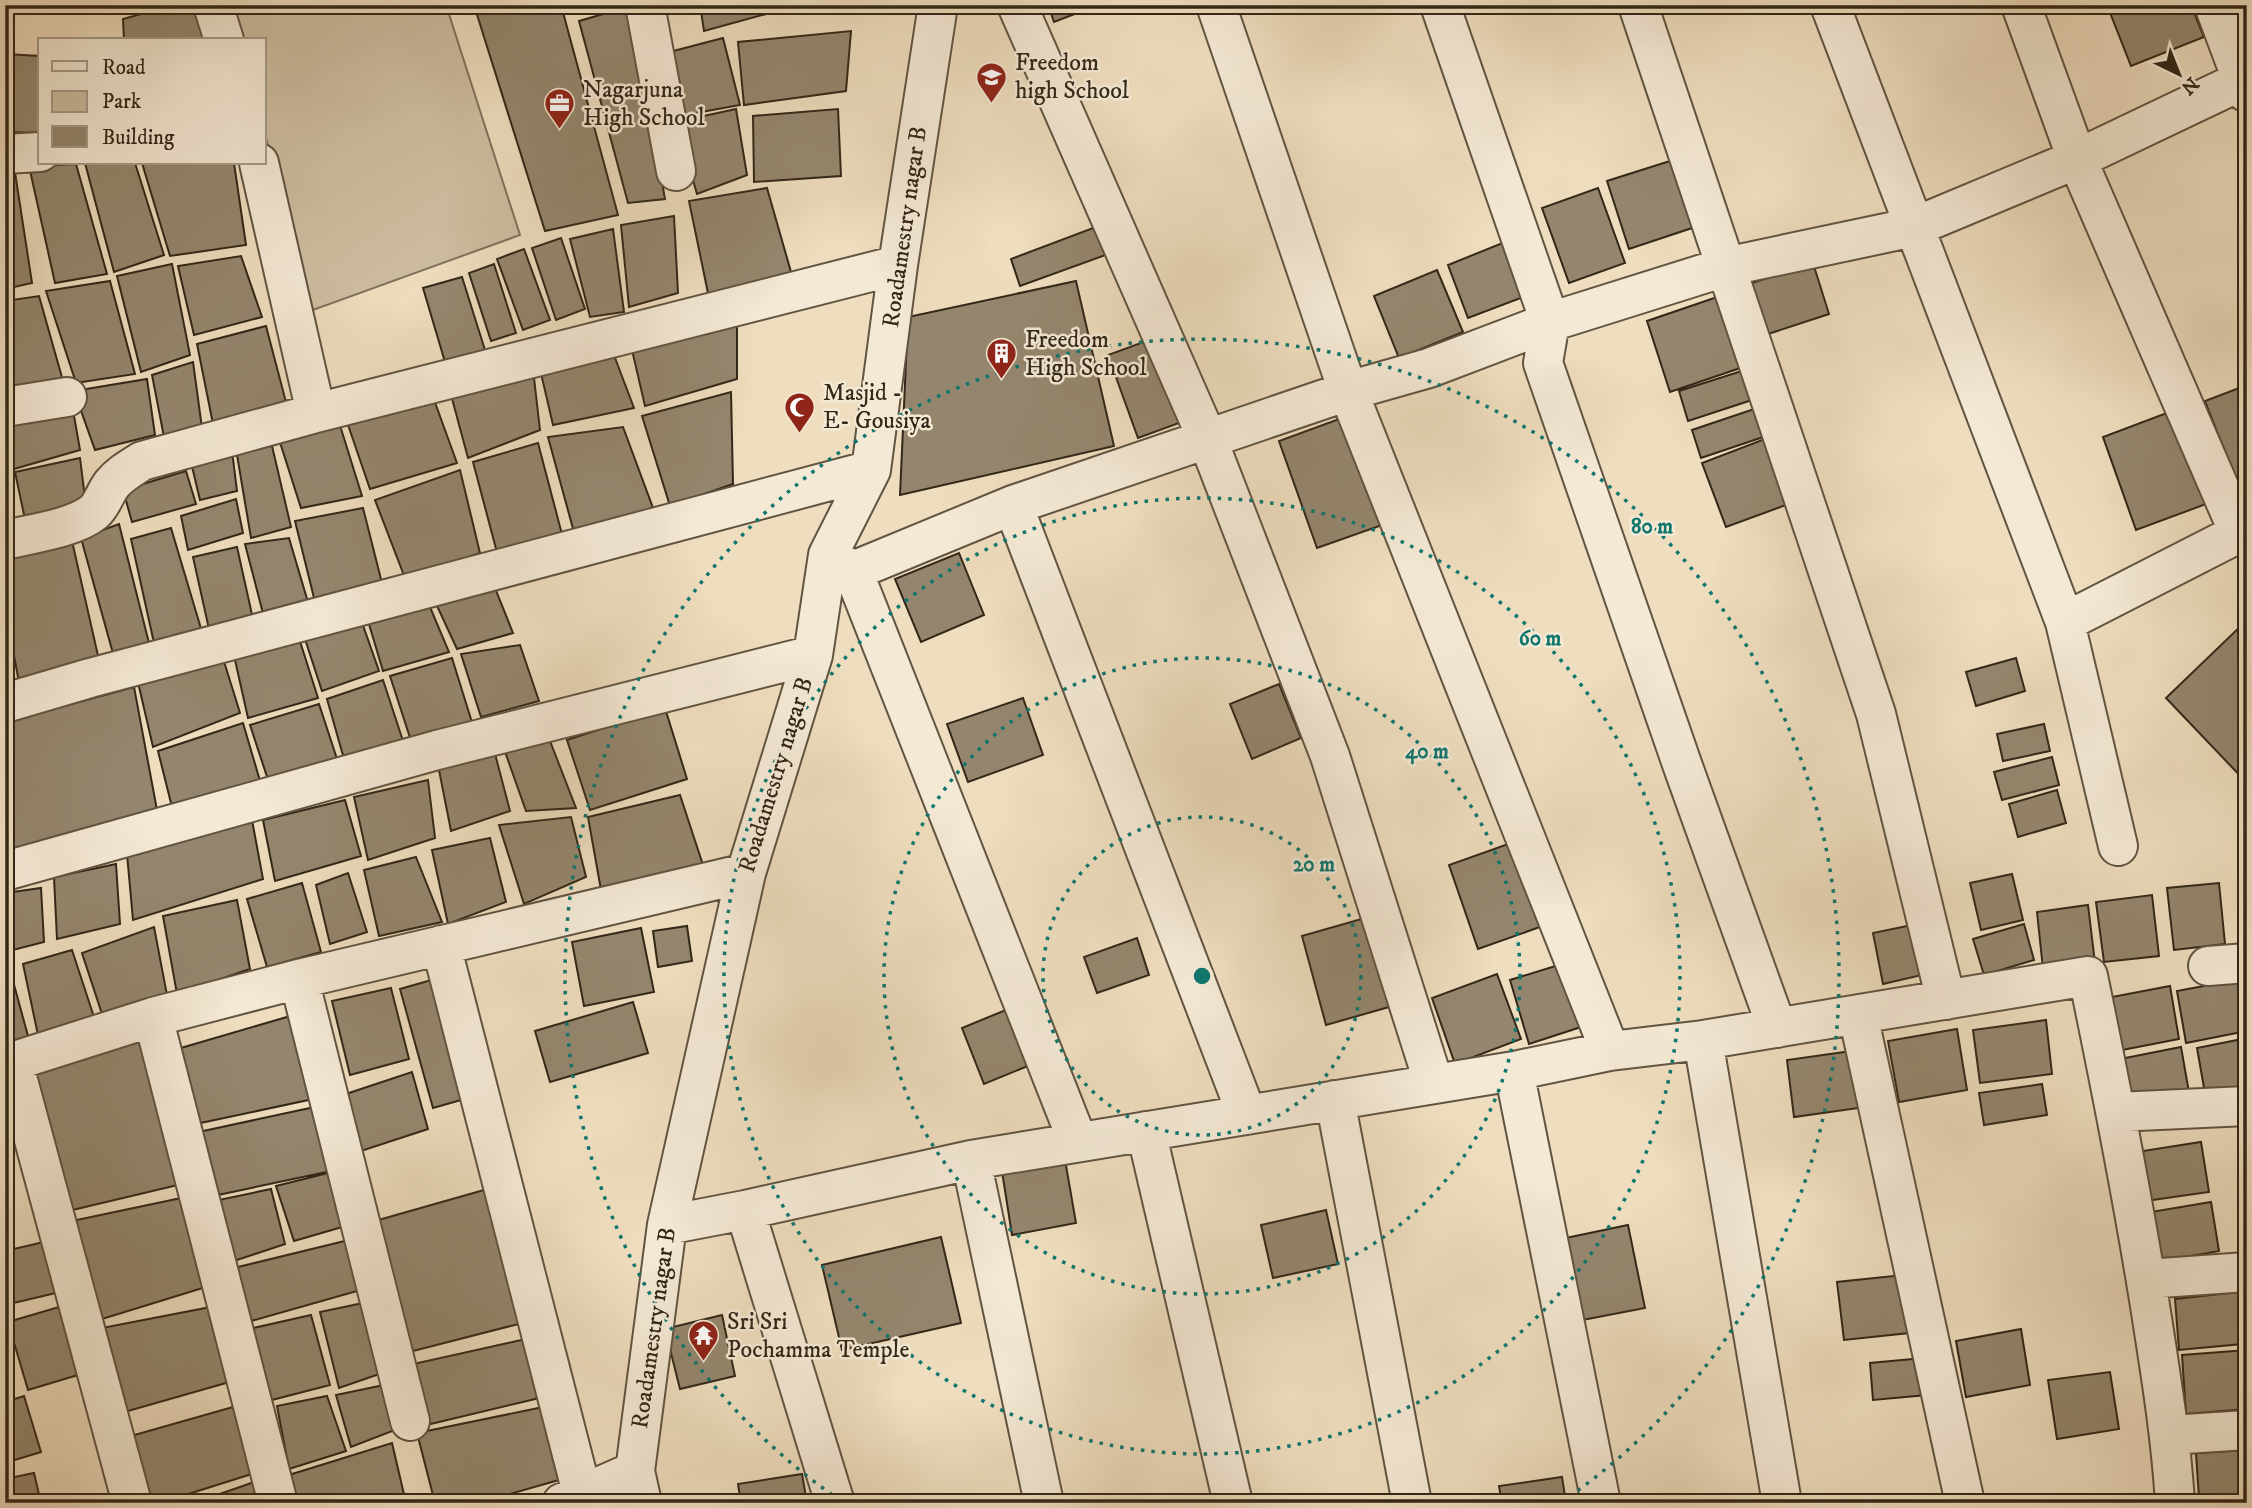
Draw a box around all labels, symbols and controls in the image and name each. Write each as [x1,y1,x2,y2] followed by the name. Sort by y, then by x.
[38,38,266,164] legend
[2144,38,2214,108] north arrow
[1015,48,1130,106] place label: Freedom high School
[102,55,146,81] text: Road
[975,60,1009,104] school or university icon: Freedom high School
[2176,72,2203,99] text: N
[583,75,705,133] place label: Nagarjuna High School
[543,87,577,131] office icon: Nagarjuna High School
[102,89,142,115] text: Park
[876,124,934,330] street label: Roadamestry nagar B
[102,125,175,151] text: Building
[1025,325,1147,383] place label: Freedom High School
[985,337,1019,381] building icon: Freedom High School
[823,378,932,436] place label: Masjid - E- Gousiya
[783,390,817,434] mosque icon: Masjid - E- Gousiya
[1631,514,1673,540] text: 80 m
[1519,626,1561,652] text: 60 m
[732,674,820,876] street label: Roadamestry nagar B
[1405,739,1449,765] text: 40 m
[1293,852,1335,878] text: 20 m
[1190,964,1214,988] centre of rings
[625,1225,683,1431] street label: Roadamestry nagar B
[727,1307,909,1365] place label: Sri Sri Pochamma Temple
[687,1319,721,1363] temple icon: Sri Sri Pochamma Temple

